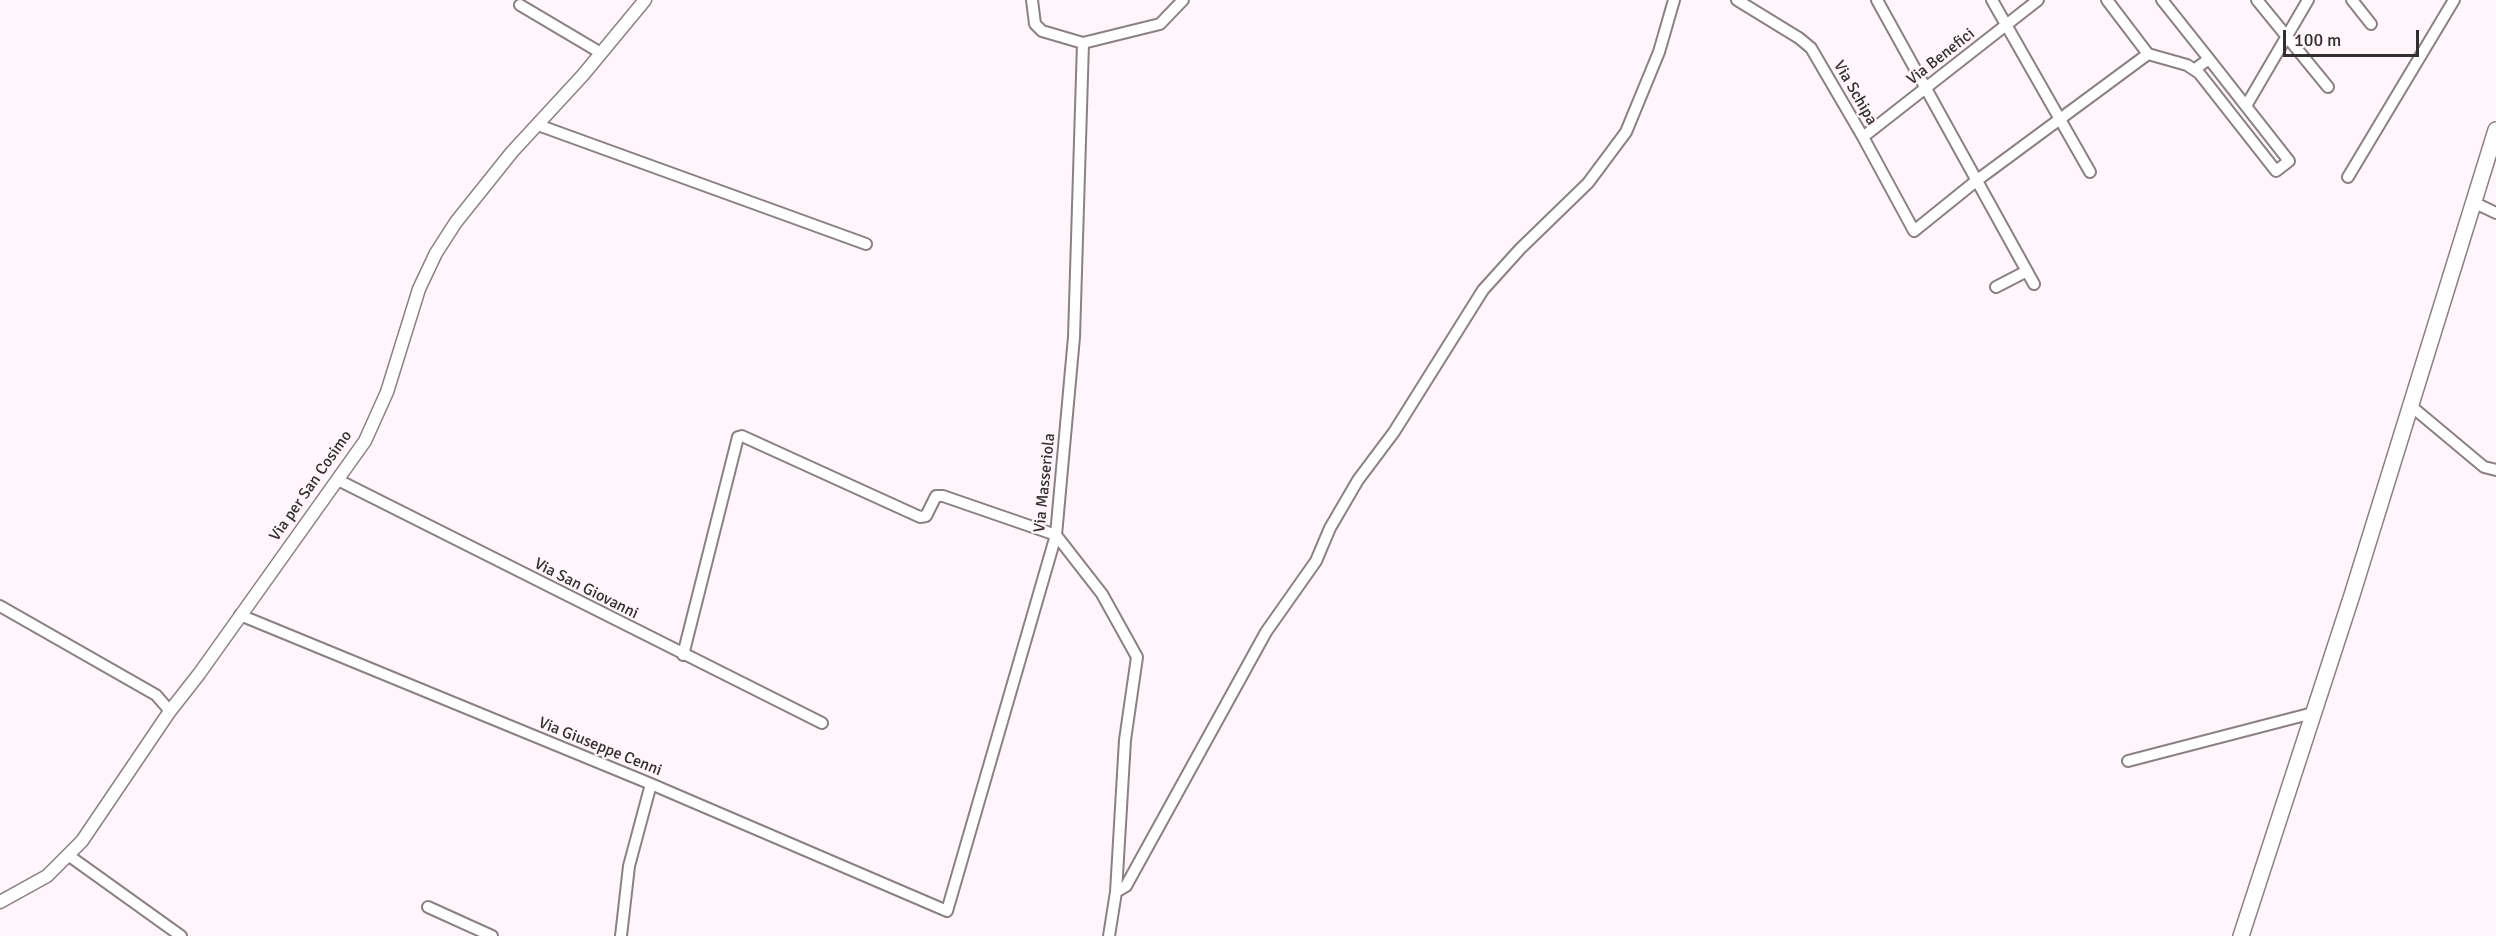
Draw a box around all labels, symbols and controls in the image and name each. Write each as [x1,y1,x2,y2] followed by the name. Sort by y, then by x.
[2286,18,2422,56] scale bar
[1903,25,1979,89] street label: Via Benefici
[2294,29,2341,51] text: 100 m
[1829,57,1881,129] street label: Via Schipa
[266,427,356,545] street label: Via per San Cosimo
[1030,432,1060,534] street label: Via Masseriola
[531,554,641,624] street label: Via San Giovanni
[535,713,665,781] street label: Via Giuseppe Cenni

